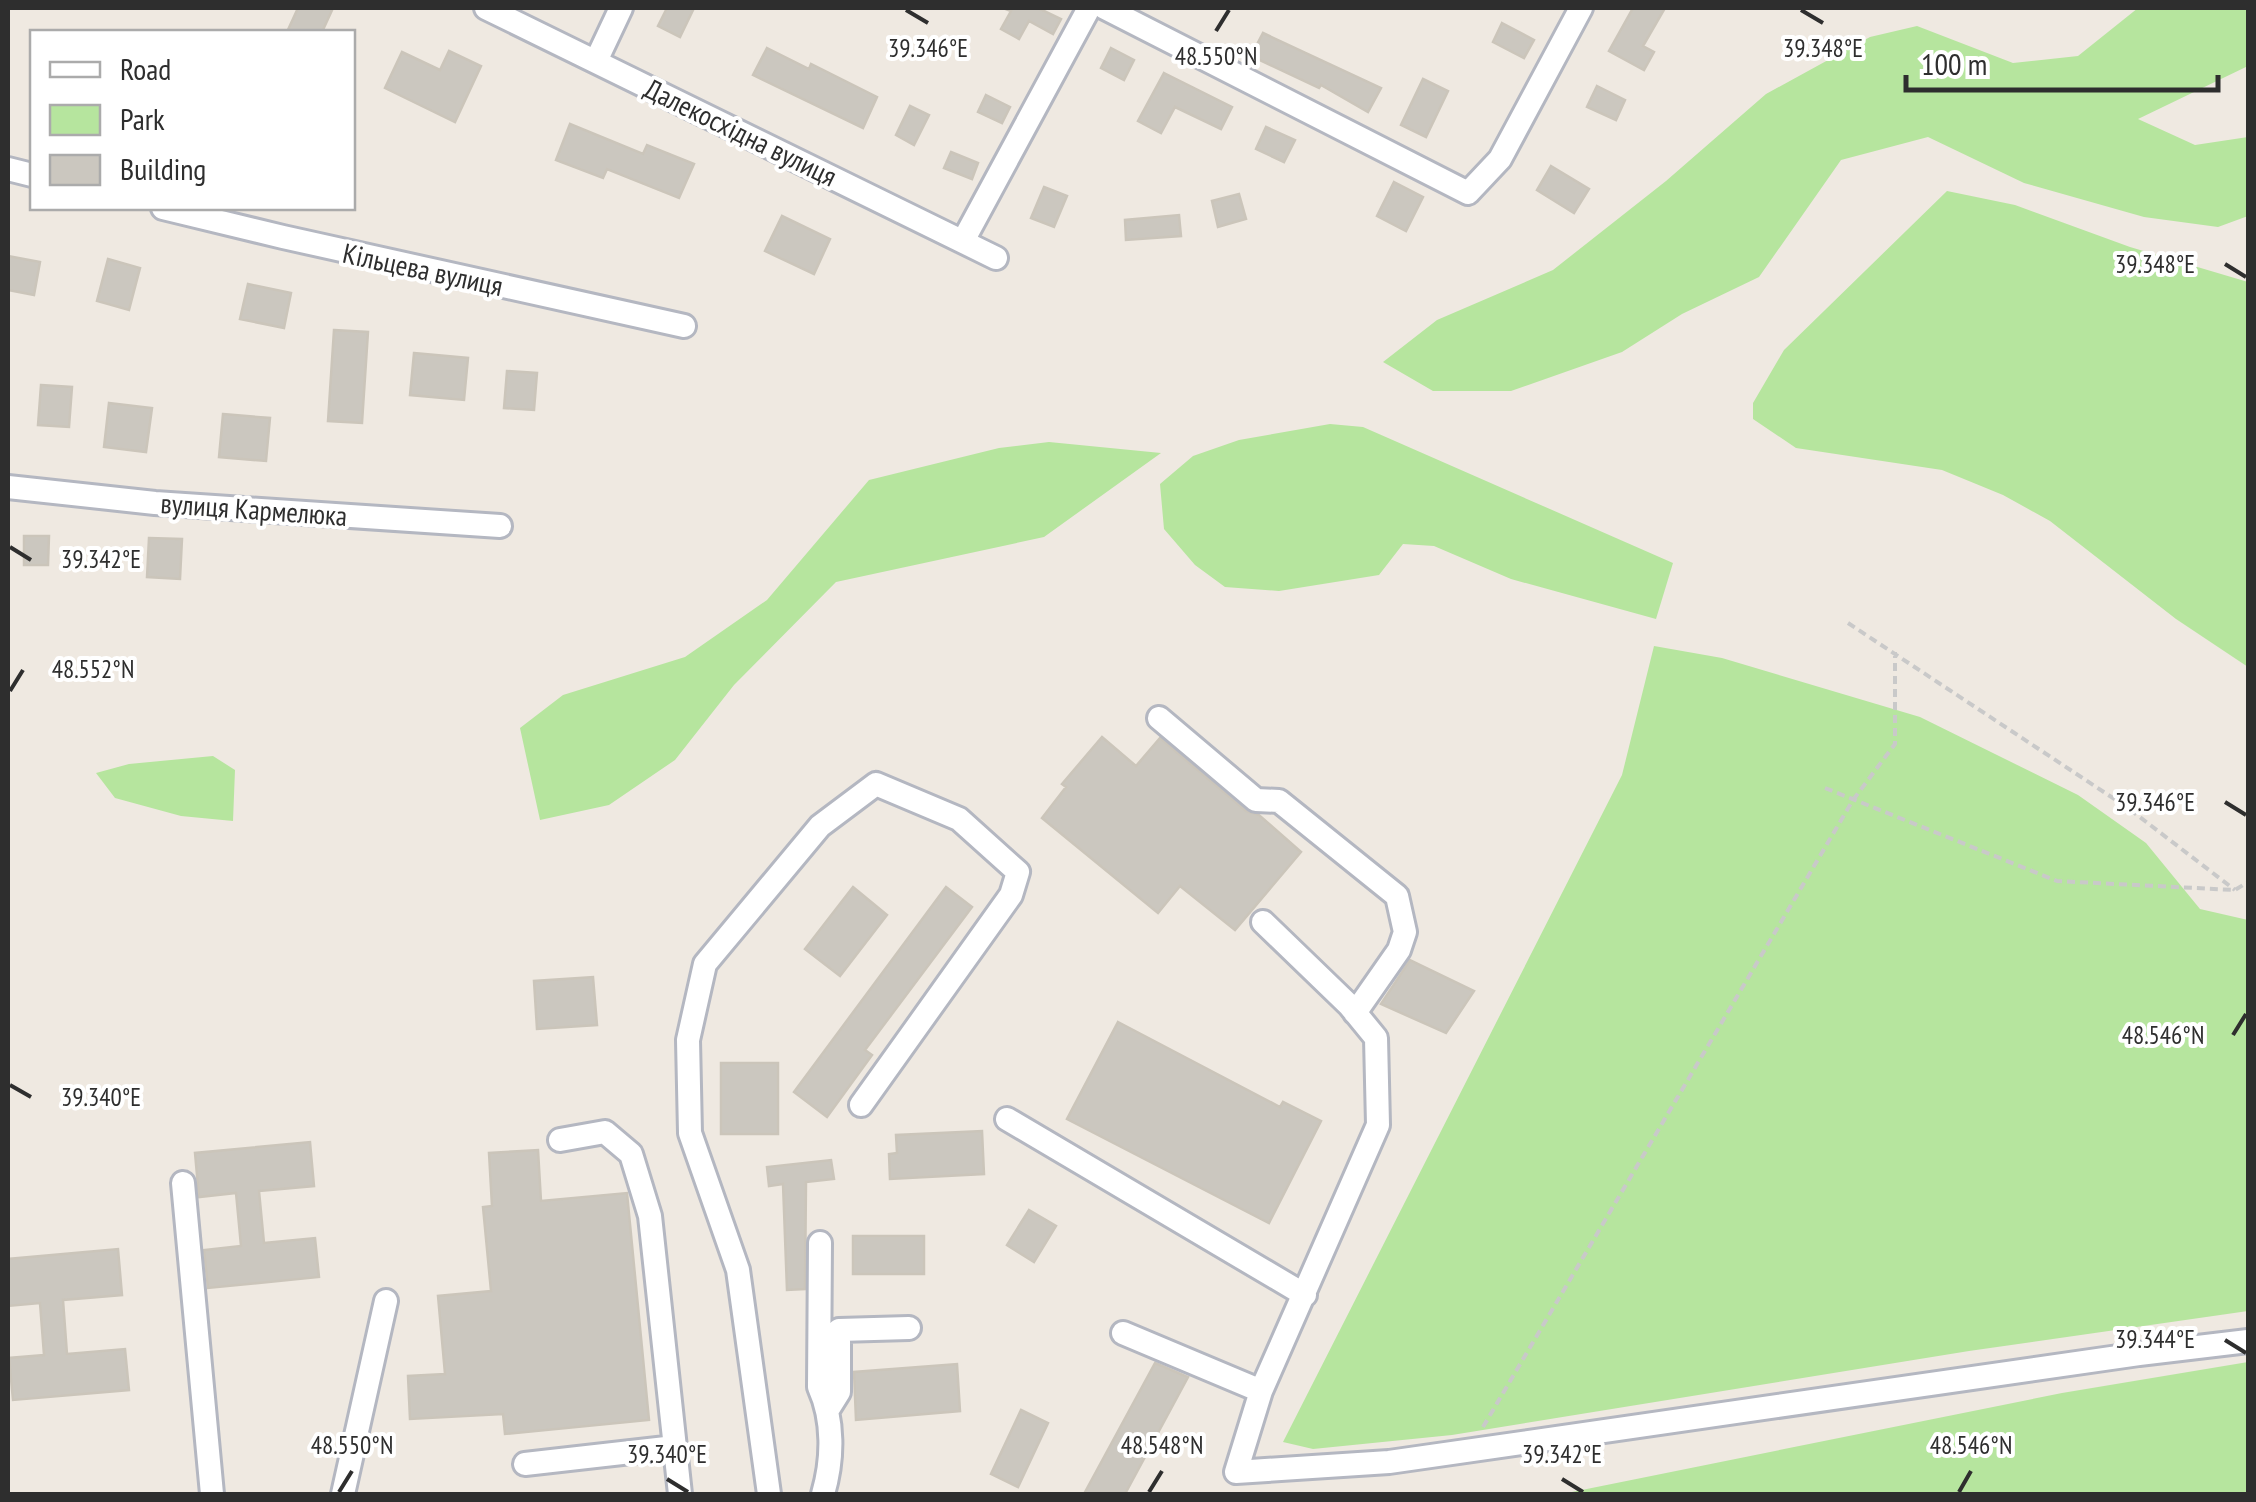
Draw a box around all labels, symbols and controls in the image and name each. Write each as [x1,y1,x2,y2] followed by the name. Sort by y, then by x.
[30,30,355,210] legend
[1906,30,2218,92] scale bar
[888,32,968,64] text: 39.346°E
[1783,32,1863,64] text: 39.348°E
[1175,40,1257,72] text: 48.550°N
[1921,44,1987,83] text: 100 m
[120,49,171,88] text: Road
[639,70,843,194] street label: Далекосхідна вулиця
[120,99,165,138] text: Park
[120,149,206,188] text: Building
[340,234,506,304] street label: Кільцева вулиця
[2115,248,2195,280] text: 39.348°E
[159,484,349,534] street label: вулиця Кармелюка
[61,543,141,575] text: 39.342°E
[52,653,134,685] text: 48.552°N
[2115,786,2195,818] text: 39.346°E
[2122,1019,2204,1051] text: 48.546°N
[61,1081,141,1113] text: 39.340°E
[2115,1323,2195,1355] text: 39.344°E
[311,1429,393,1461] text: 48.550°N
[1121,1429,1203,1461] text: 48.548°N
[1930,1429,2012,1461] text: 48.546°N
[627,1438,707,1470] text: 39.340°E
[1522,1438,1602,1470] text: 39.342°E

